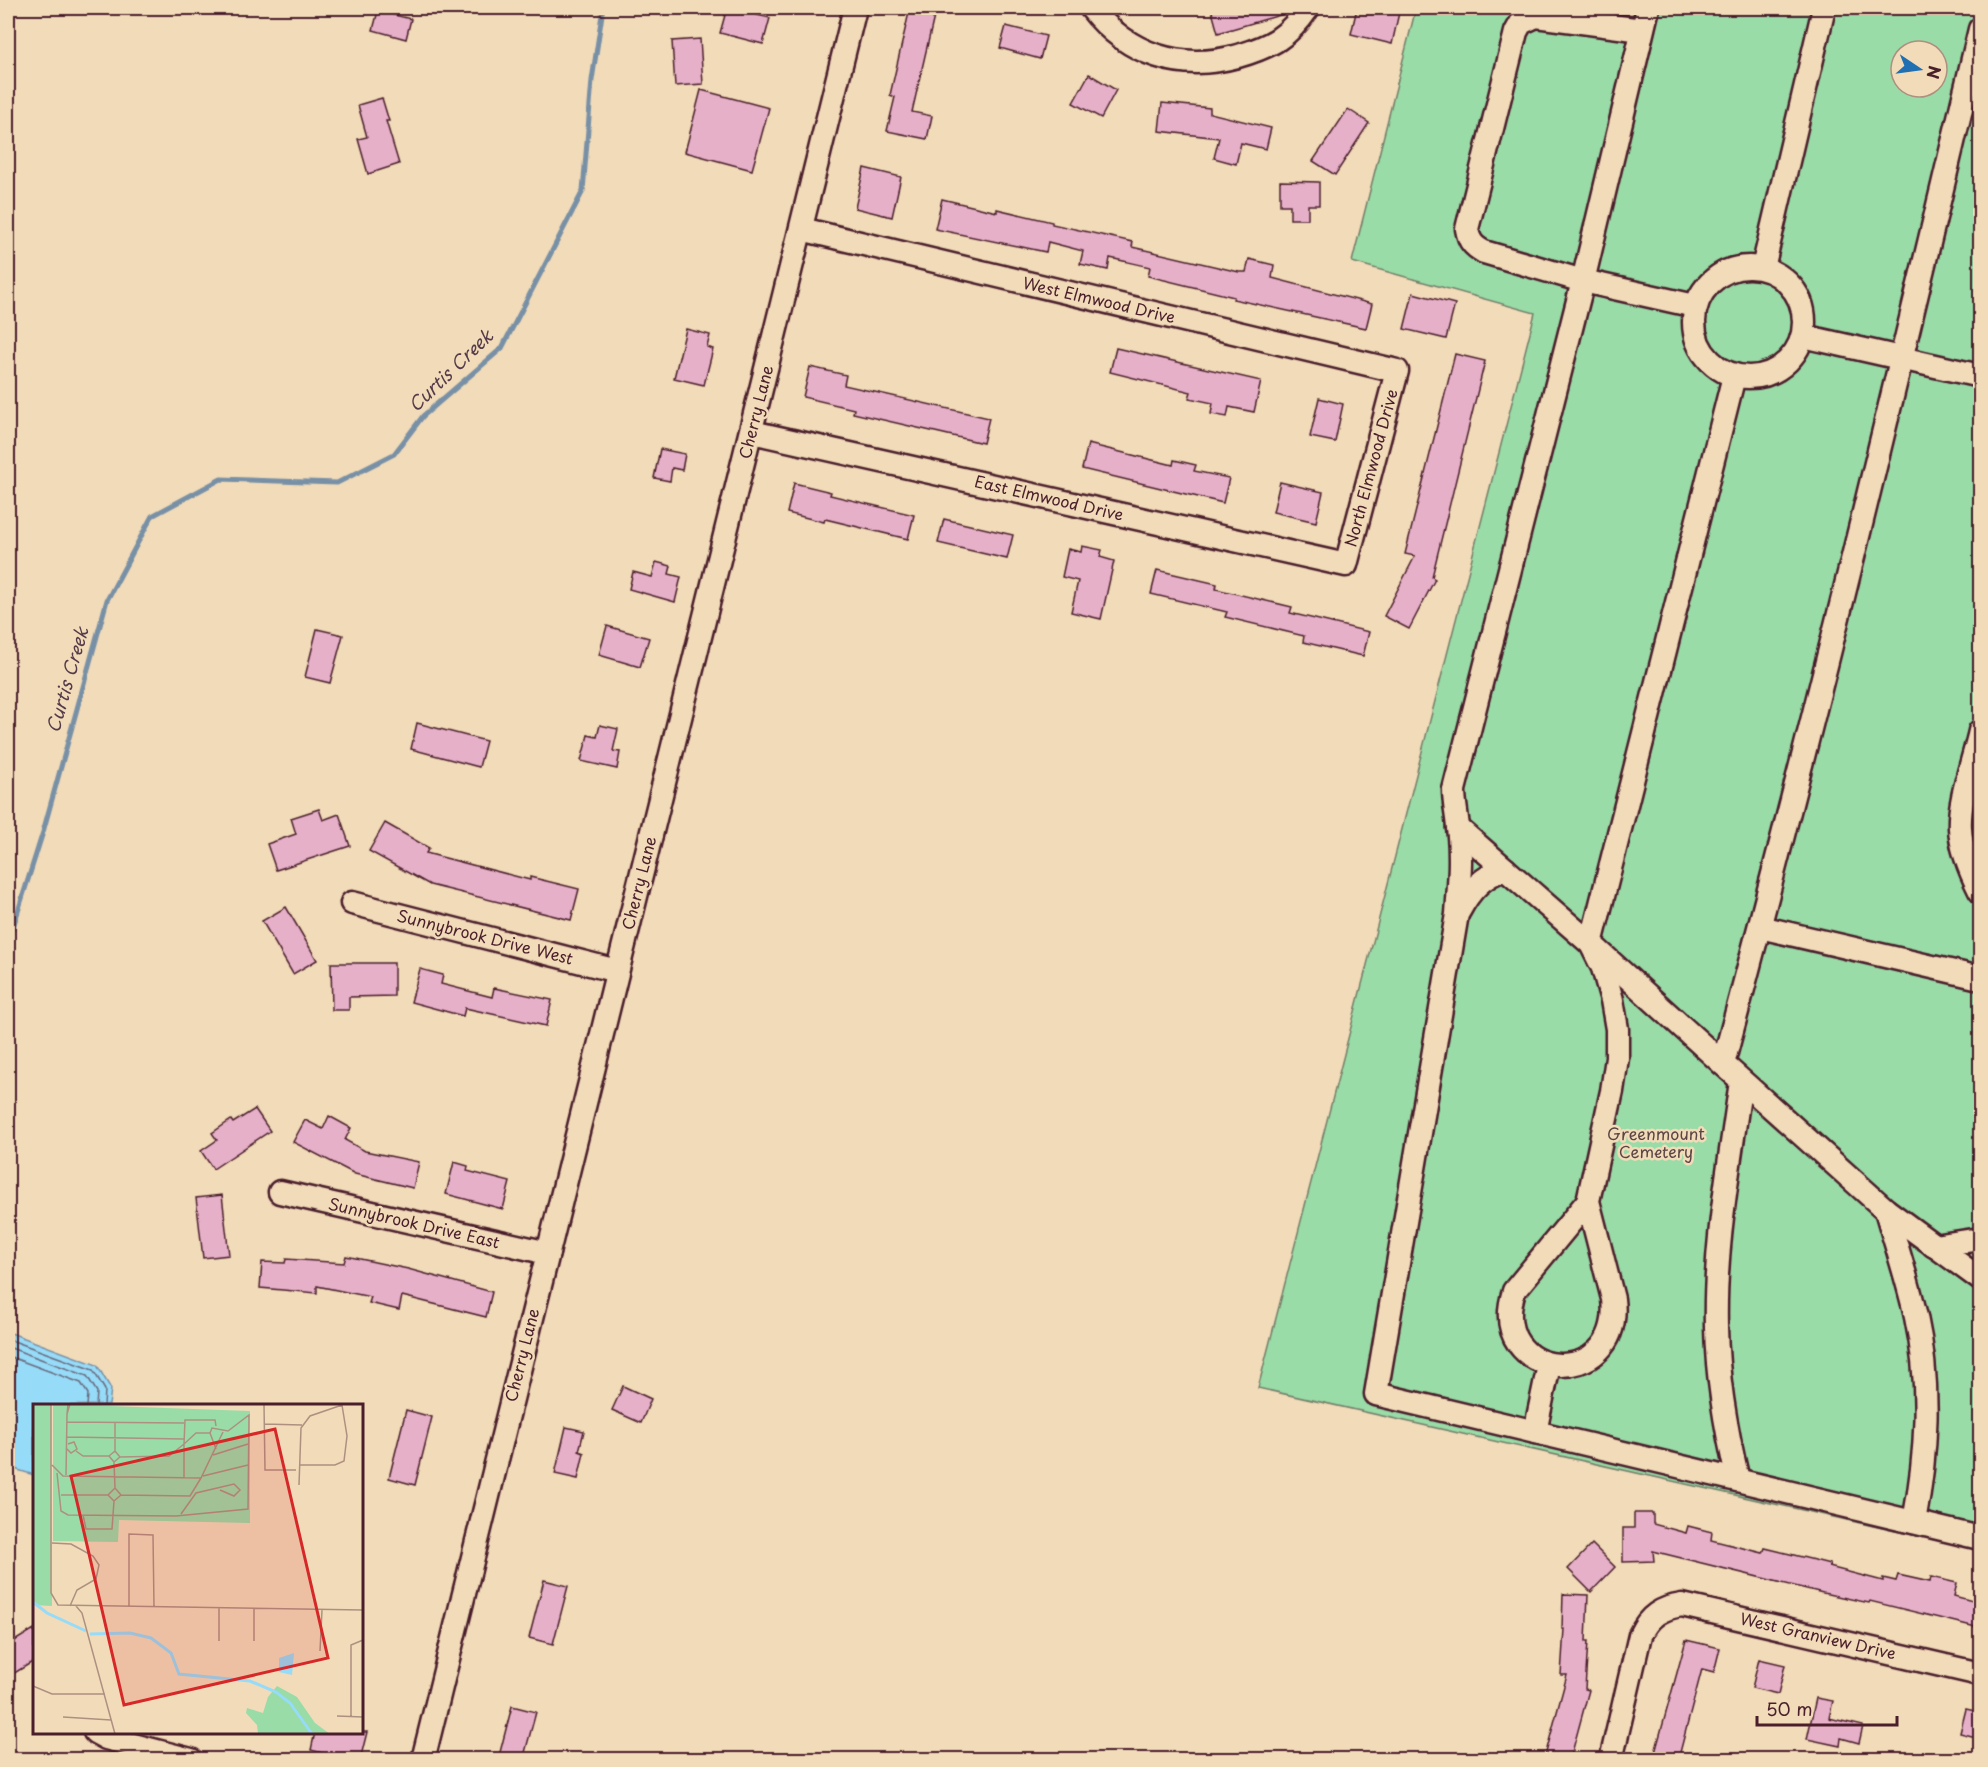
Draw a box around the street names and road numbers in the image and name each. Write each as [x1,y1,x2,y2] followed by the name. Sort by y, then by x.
[1021,270,1178,328] street label: West Elmwood Drive
[732,362,778,461] street label: Cherry Lane
[1337,386,1403,549] street label: North Elmwood Drive
[972,468,1126,526] street label: East Elmwood Drive
[615,833,661,932] street label: Cherry Lane
[395,903,576,970] street label: Sunnybrook Drive West
[326,1191,502,1253] street label: Sunnybrook Drive East
[498,1305,544,1404] street label: Cherry Lane
[1738,1605,1899,1665] street label: West Granview Drive

